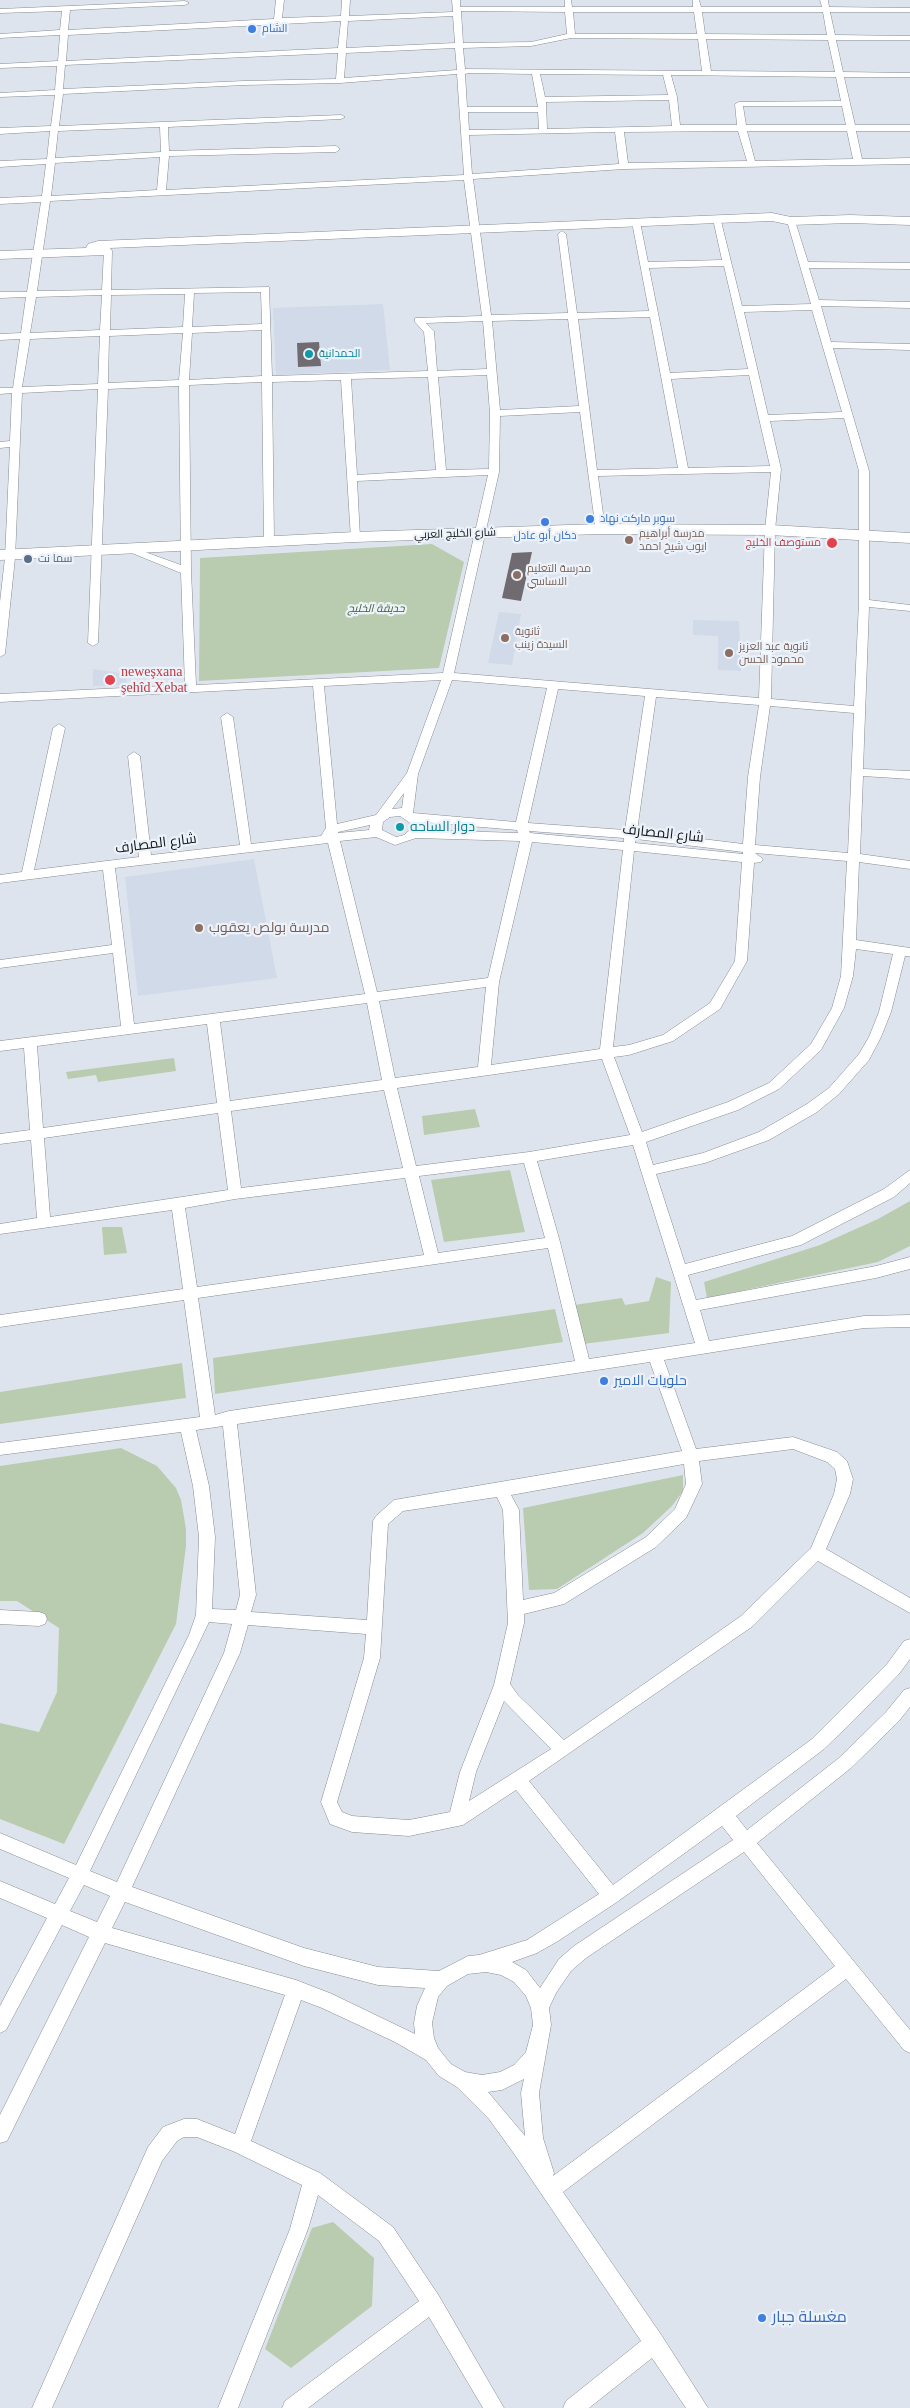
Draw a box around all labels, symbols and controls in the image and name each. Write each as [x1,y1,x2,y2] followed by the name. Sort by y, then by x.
[262,22,288,36] place label: الشام
[246,23,258,35] marker: الشام
[319,347,360,361] place label: الحمدانية
[303,348,315,360] marker: الحمدانية
[600,512,675,526] place label: سوبر ماركت نهاد
[584,513,596,525] marker: سوبر ماركت نهاد
[539,516,551,528] marker: دكان أبو عادل
[414,526,496,542] street label: شارع الخليج العربي
[639,527,707,553] place label: مدرسة أبراهيم ايوب شيخ احمد
[514,529,576,543] place label: دكان أبو عادل
[623,534,635,546] marker: مدرسة أبراهيم ايوب شيخ احمد
[745,536,821,550] place label: مستوصف الخليج
[825,536,839,550] marker: مستوصف الخليج
[38,552,72,566] place label: سما نت
[22,553,34,565] marker: سما نت
[527,562,591,588] place label: مدرسة التعليم الاساسي
[511,569,523,581] marker: مدرسة التعليم الاساسي
[347,602,405,616] park label: حديقة الخليج
[515,625,568,651] place label: ثانوية السيدة زينب
[499,632,511,644] marker: ثانوية السيدة زينب
[739,640,808,666] place label: ثانوية عبد العزيز محمود الحسن
[723,647,735,659] marker: ثانوية عبد العزيز محمود الحسن
[121,664,187,696] place label: neweşxana şehîd Xebat
[103,673,117,687] marker: neweşxana şehîd Xebat
[410,819,475,835] place label: دوار الساحه
[394,821,406,833] marker: دوار الساحه
[621,821,705,847] street label: شارع المصارف
[114,831,198,857] street label: شارع المصارف
[209,920,329,936] place label: مدرسة بولص يعقوب
[193,922,205,934] marker: مدرسة بولص يعقوب
[614,1373,687,1389] place label: حلويات الامير
[598,1375,610,1387] marker: حلويات الامير
[772,2308,847,2328] place label: مغسلة جبار
[756,2312,768,2324] marker: مغسلة جبار

